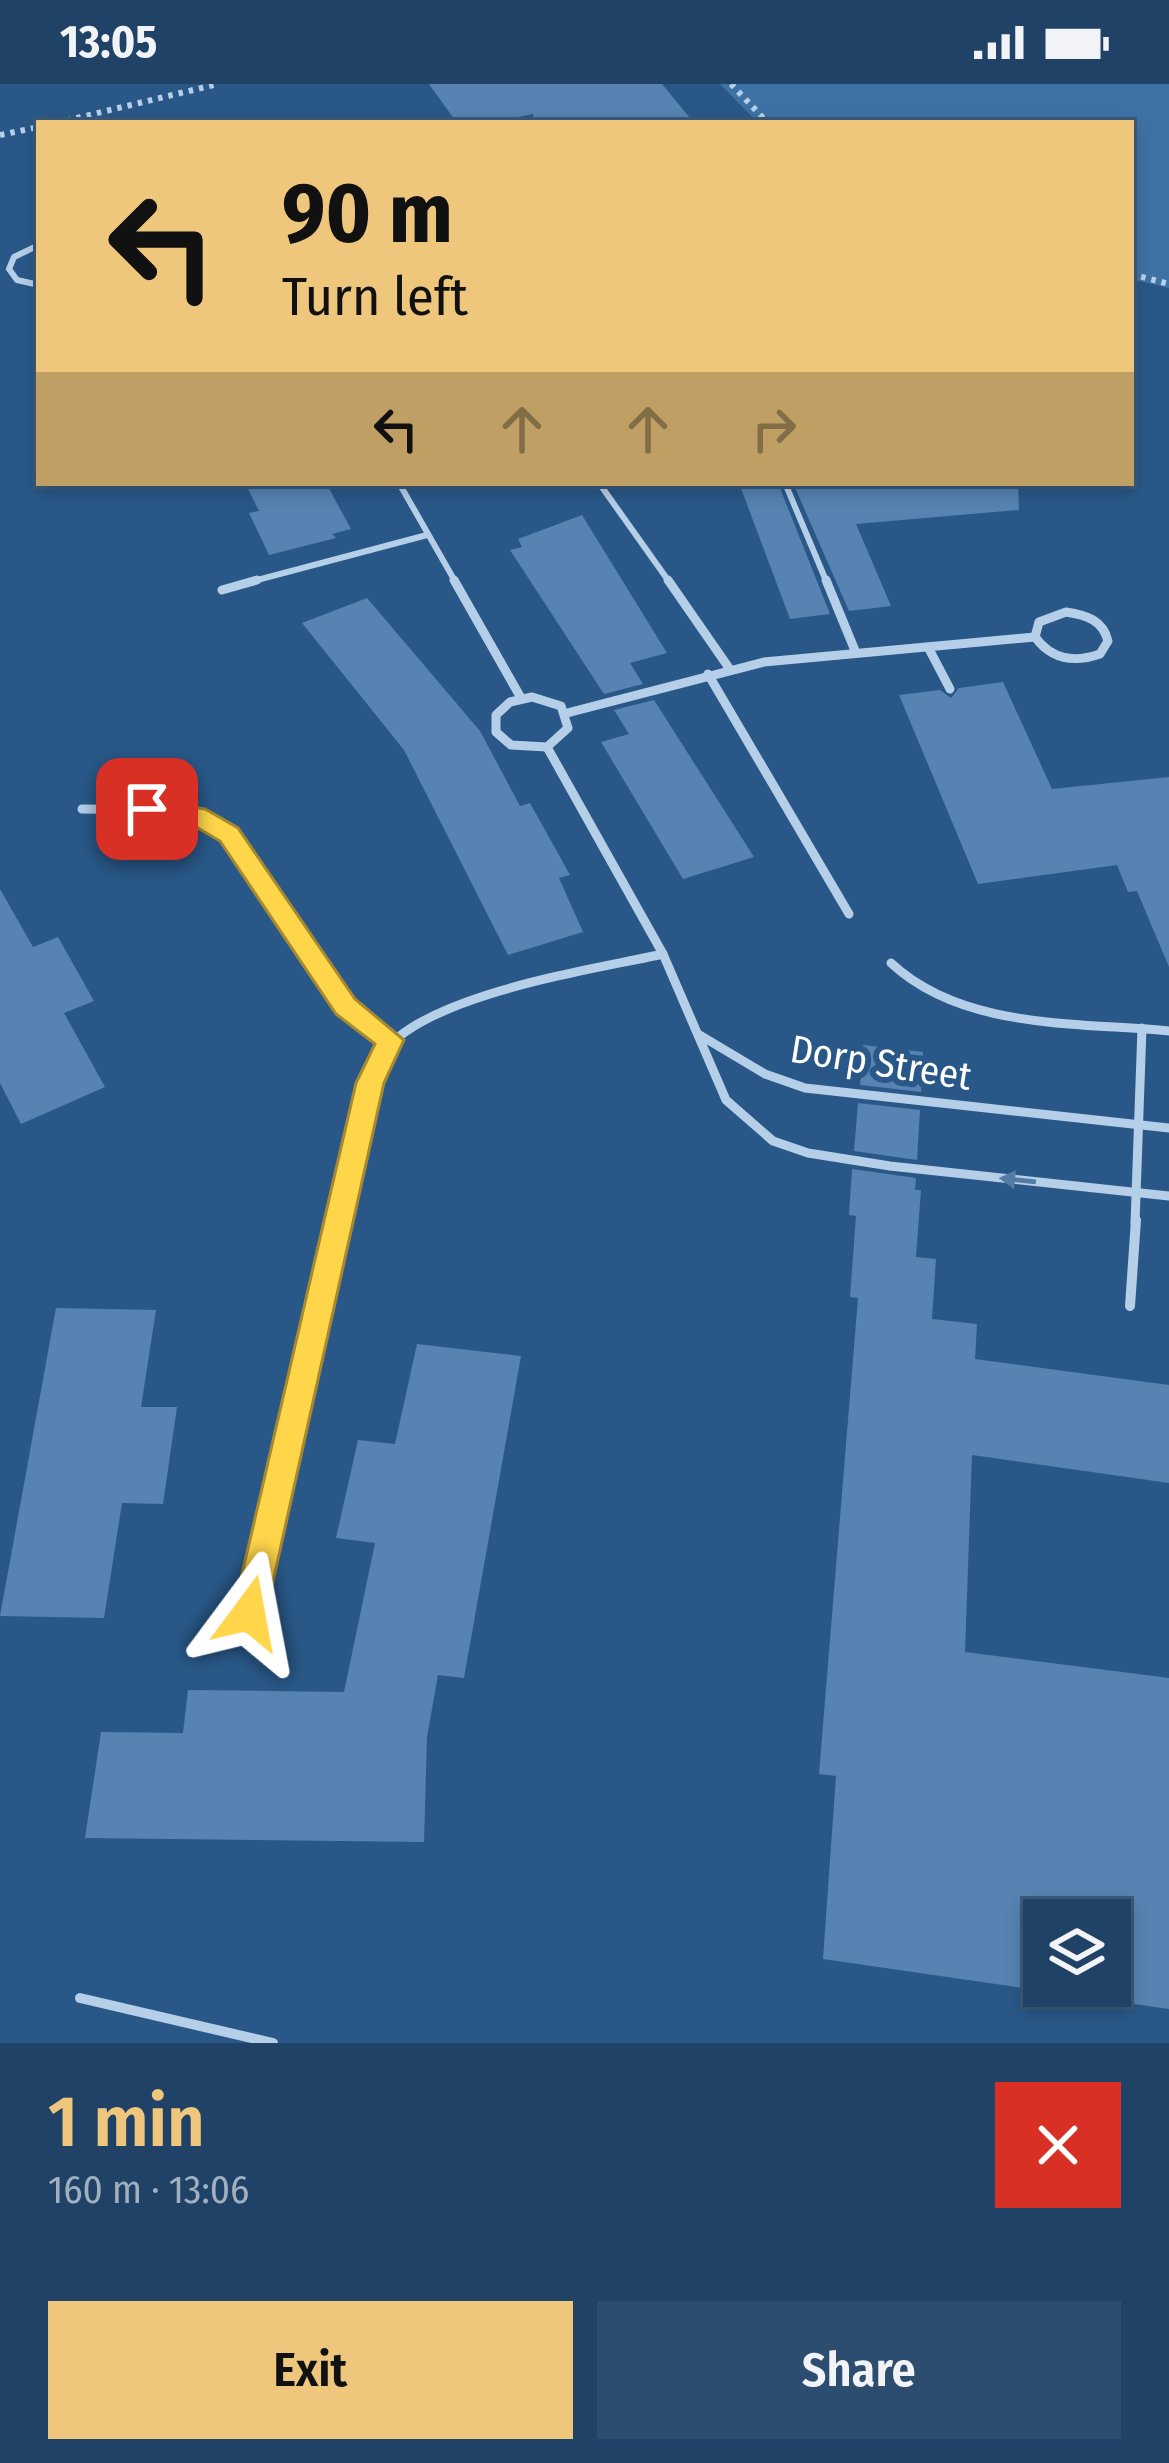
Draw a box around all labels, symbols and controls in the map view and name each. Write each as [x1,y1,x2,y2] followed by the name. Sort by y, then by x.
[60,15,157,69] text: 13:05
[282,163,453,264] text: 90 m
[84,168,240,324] icon: left
[282,265,468,329] text: Turn left
[363,396,429,462] icon: left
[489,396,555,462] icon: ahead
[615,396,681,462] icon: ahead
[741,396,807,462] icon: right
[96,758,198,860] pin
[114,776,180,842] icon: arrive
[787,1026,975,1100] street label: Dorp Street
[999,1170,1037,1189] one-way arrow
[186,1550,312,1676] position arrow
[1023,1899,1131,2007] map controls
[1023,1899,1131,2007] button: layers
[48,2079,205,2165] text: 1 min
[995,2082,1121,2208] button: close
[48,2167,249,2213] text: 160 m · 13:06
[48,2301,573,2439] button: Exit
[597,2301,1121,2439] button: Share

